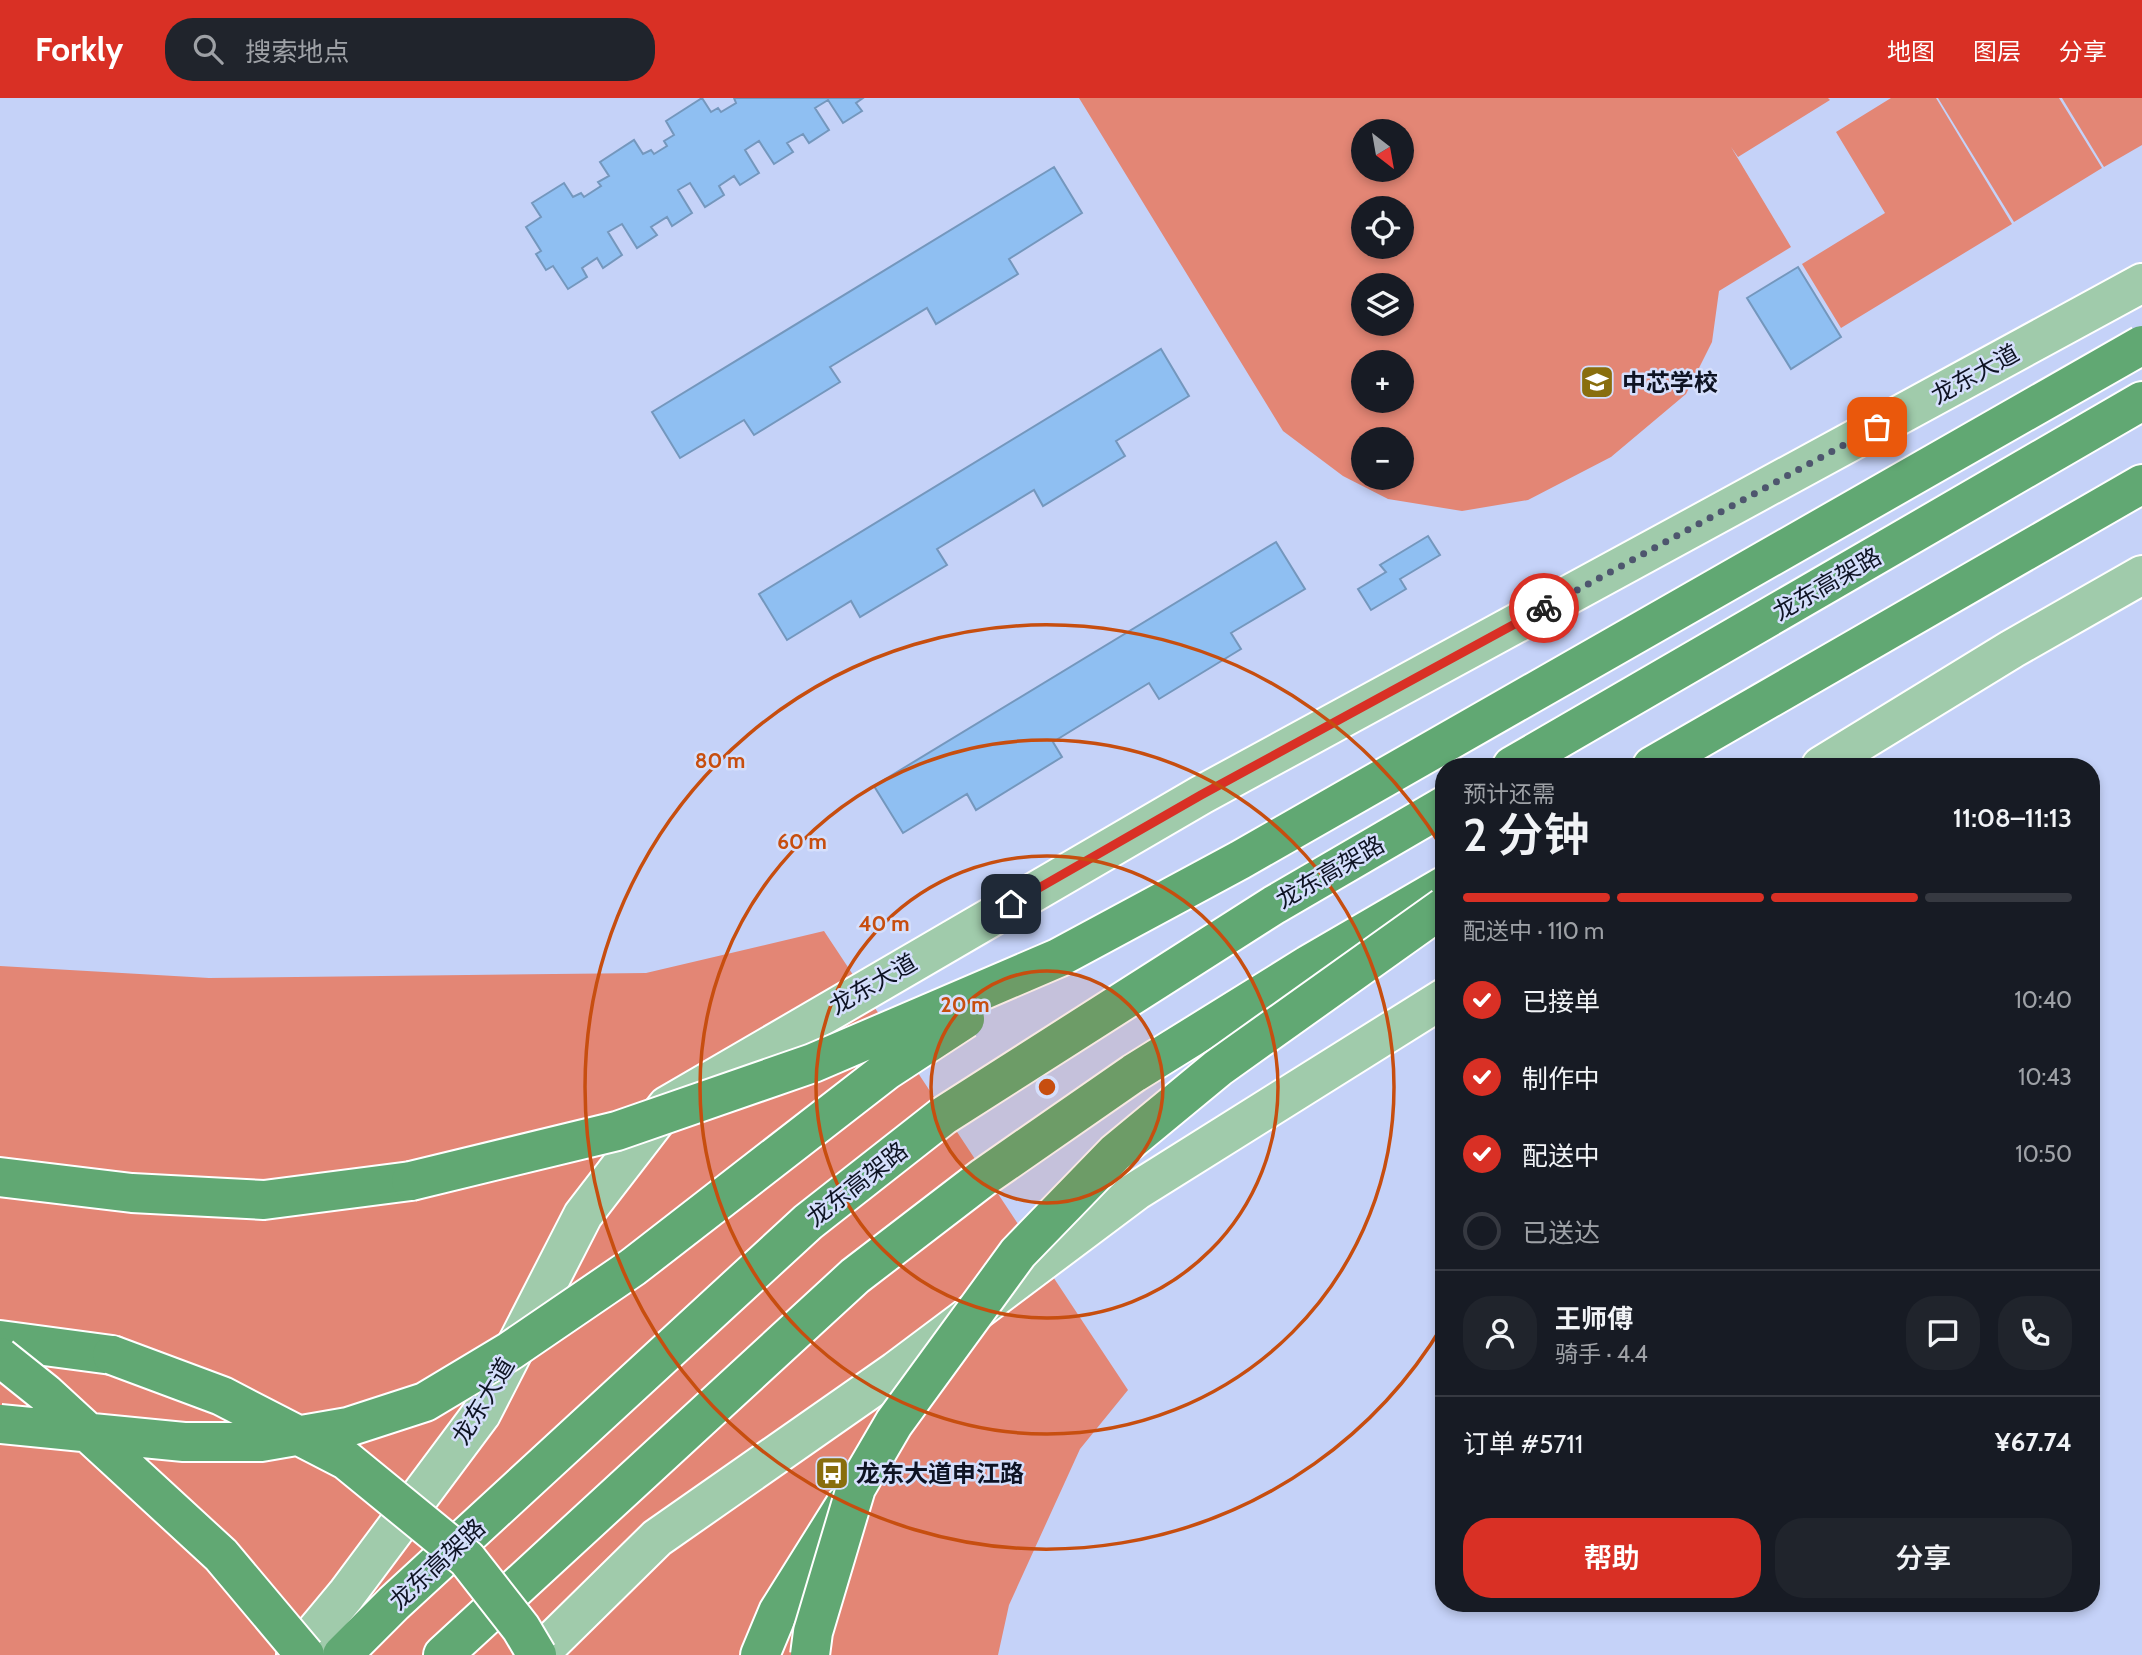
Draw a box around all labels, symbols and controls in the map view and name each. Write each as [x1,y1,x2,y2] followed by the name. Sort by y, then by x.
[165,18,655,81] search box
[35,29,123,69] text: Forkly
[189,30,227,68] icon: search
[245,36,349,68] text: 搜索地点
[1887,37,1935,66] text: 地图
[1973,37,2021,66] text: 图层
[2059,37,2107,66] text: 分享
[1351,119,1414,182] north arrow
[1351,119,1414,490] map controls
[1351,196,1414,259] button: locate
[1351,273,1414,336] button: layers
[1926,338,2024,410] street label: 龙东大道
[1351,350,1414,413] button: +
[1578,363,1616,401] school or university icon: 中芯学校
[1622,368,1718,397] place label: 中芯学校
[1847,397,1907,457] pin
[1858,408,1896,446] icon: bag
[1351,427,1414,490] button: −
[1768,541,1886,627] street label: 龙东高架路
[1509,573,1579,643] courier
[1525,589,1563,627] icon: bike
[695,748,745,773] text: 80 m
[1463,780,1555,808] text: 预计还需
[1953,802,2072,834] text: 11:08–11:13
[1463,807,1590,863] text: 2 分钟
[777,829,827,854] text: 60 m
[1271,829,1389,915] street label: 龙东高架路
[981,874,1041,934] pin
[992,885,1030,923] icon: home
[859,911,909,936] text: 40 m
[1463,917,1604,945] text: 配送中 · 110 m
[824,947,922,1021] street label: 龙东大道
[1463,981,1501,1019] icon: check
[1522,986,1600,1018] text: 已接单
[2014,986,2072,1014] text: 10:40
[941,992,989,1017] text: 20 m
[1463,1058,1501,1096] icon: check
[1522,1063,1600,1095] text: 制作中
[2018,1063,2072,1091] text: 10:43
[1035,1075,1059,1099] centre of rings
[1463,1135,1501,1173] icon: check
[801,1136,913,1232] street label: 龙东高架路
[1522,1140,1600,1172] text: 配送中
[2015,1140,2072,1168] text: 10:50
[1522,1217,1600,1249] text: 已送达
[1463,1296,1537,1370] button: person
[1906,1296,1980,1370] button: chat
[1998,1296,2072,1370] button: phone
[1555,1303,1633,1335] text: 王师傅
[1555,1340,1648,1368] text: 骑手 · 4.4
[446,1352,520,1450] street label: 龙东大道
[1995,1426,2072,1458] text: ¥67.74
[1463,1428,1583,1460] text: 订单 #5711
[813,1454,851,1492] bus stop icon: 龙东大道申江路
[856,1459,1024,1488] place label: 龙东大道申江路
[383,1512,491,1616] street label: 龙东高架路
[1463,1518,1761,1598] button: 帮助
[1775,1518,2072,1598] button: 分享

